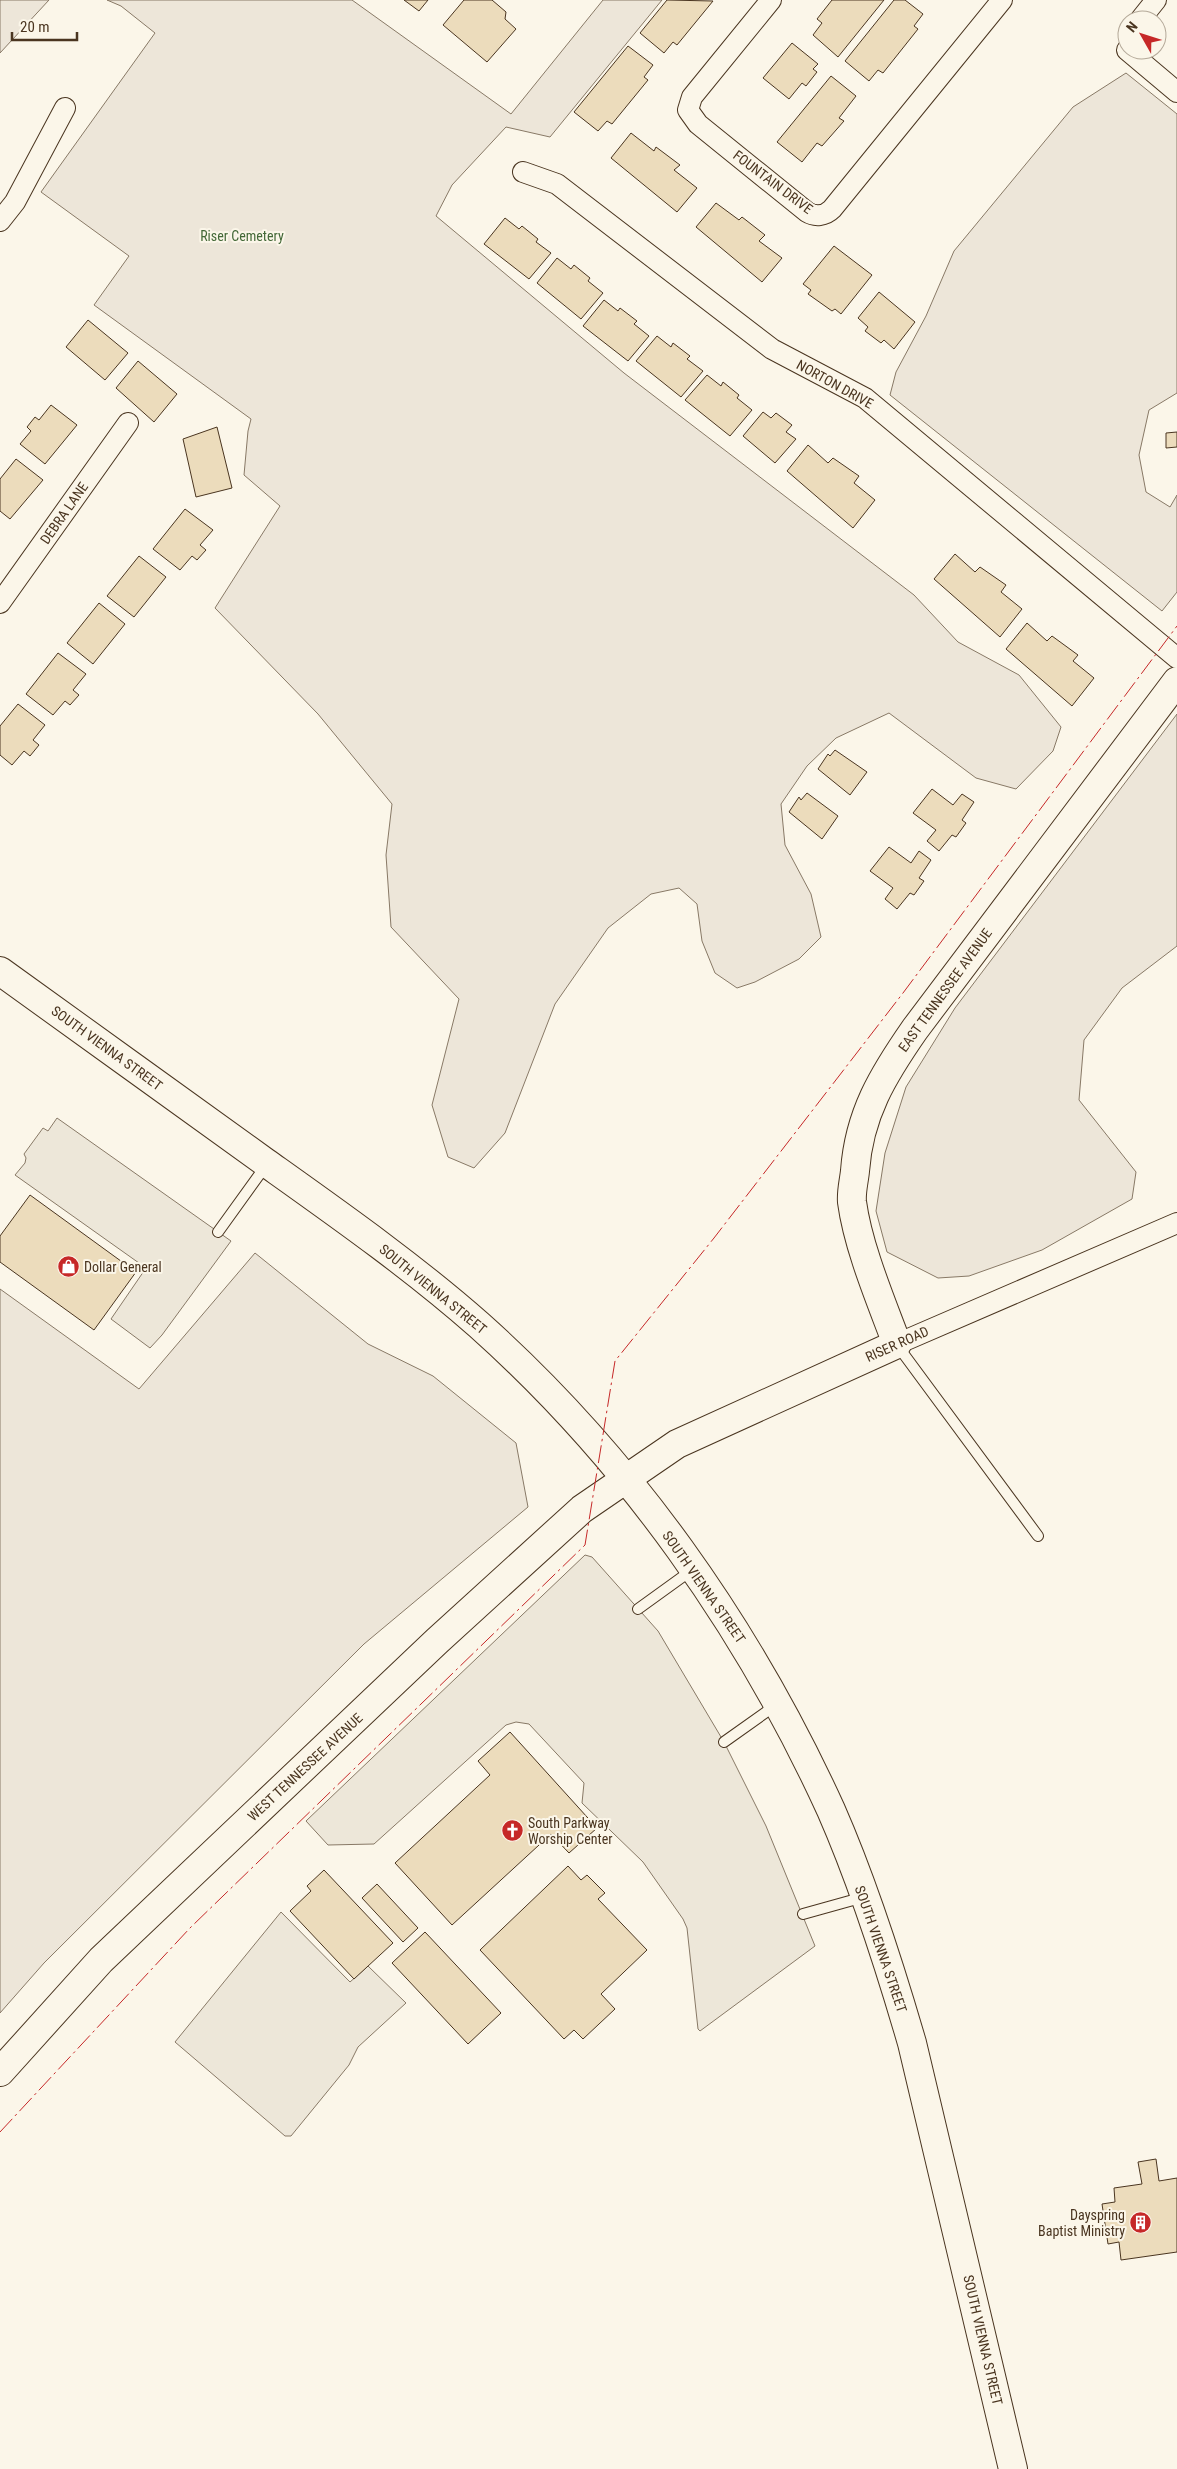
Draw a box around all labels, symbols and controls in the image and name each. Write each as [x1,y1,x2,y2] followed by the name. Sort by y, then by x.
[12,10,78,42] scale bar
[1117,10,1167,60] north arrow
[20,18,50,36] text: 20 m
[1123,18,1141,35] text: N
[730,147,816,217] street label: FOUNTAIN DRIVE
[200,228,284,244] park label: Riser Cemetery
[794,356,876,412] street label: NORTON DRIVE
[37,479,91,547] street label: DEBRA LANE
[895,925,995,1055] street label: EAST TENNESSEE AVENUE
[48,1002,166,1094] street label: SOUTH VIENNA STREET
[376,1241,490,1337] street label: SOUTH VIENNA STREET
[56,1255,80,1279] shop icon: Dollar General
[84,1259,162,1275] place label: Dollar General
[863,1323,931,1365] street label: RISER ROAD
[659,1528,749,1646] street label: SOUTH VIENNA STREET
[244,1710,366,1824] street label: WEST TENNESSEE AVENUE
[528,1815,612,1847] place label: South Parkway Worship Center
[500,1819,524,1843] church icon: South Parkway Worship Center
[852,1883,910,2015] street label: SOUTH VIENNA STREET
[1038,2207,1125,2239] place label: Dayspring Baptist Ministry
[1129,2211,1153,2235] building icon: Dayspring Baptist Ministry
[960,2273,1006,2407] street label: SOUTH VIENNA STREET

